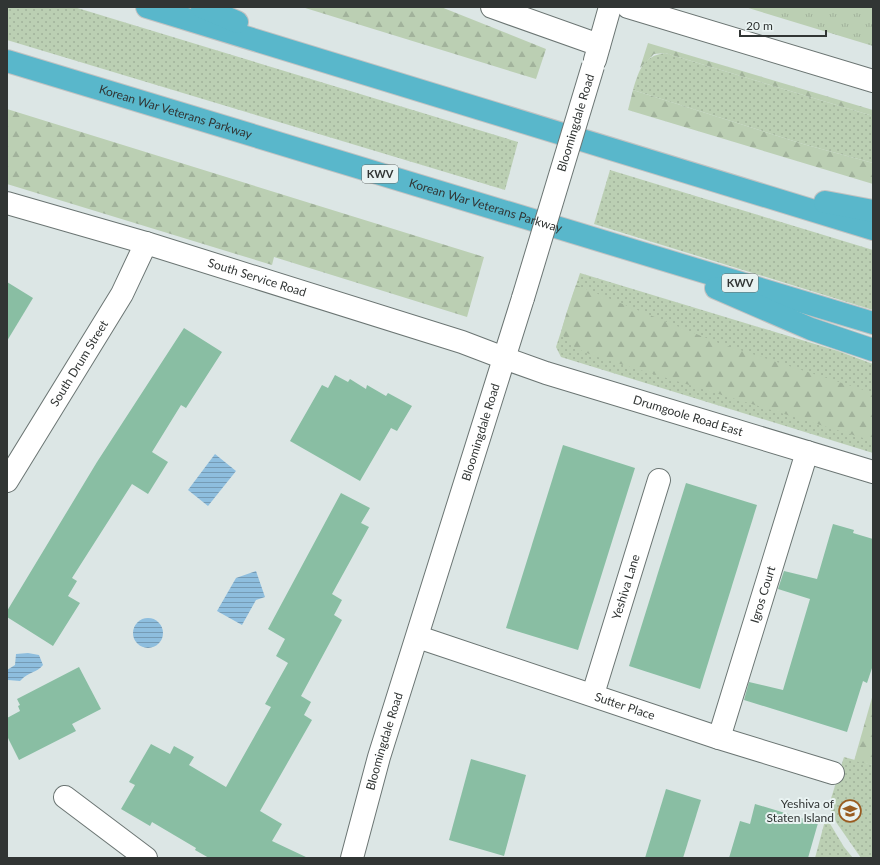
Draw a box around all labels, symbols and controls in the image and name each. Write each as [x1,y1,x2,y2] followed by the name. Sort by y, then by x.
[740,12,826,38] scale bar
[746,18,773,33] text: 20 m
[554,72,597,173] street label: Bloomingdale Road
[97,81,255,142] street label: Korean War Veterans Parkway
[362,165,398,183] road number: KWV
[407,175,565,236] street label: Korean War Veterans Parkway
[206,255,308,300] street label: South Service Road
[722,274,758,292] road number: KWV
[47,317,111,409] street label: South Drum Street
[458,381,503,483] street label: Bloomingdale Road
[631,392,746,439] street label: Drumgoole Road East
[608,552,643,621] street label: Yeshiva Lane
[747,564,779,625] street label: Igros Court
[593,689,657,723] street label: Sutter Place
[362,691,406,792] street label: Bloomingdale Road
[767,796,835,825] place label: Yeshiva of Staten Island
[837,798,863,824] school or university icon: Yeshiva of Staten Island

